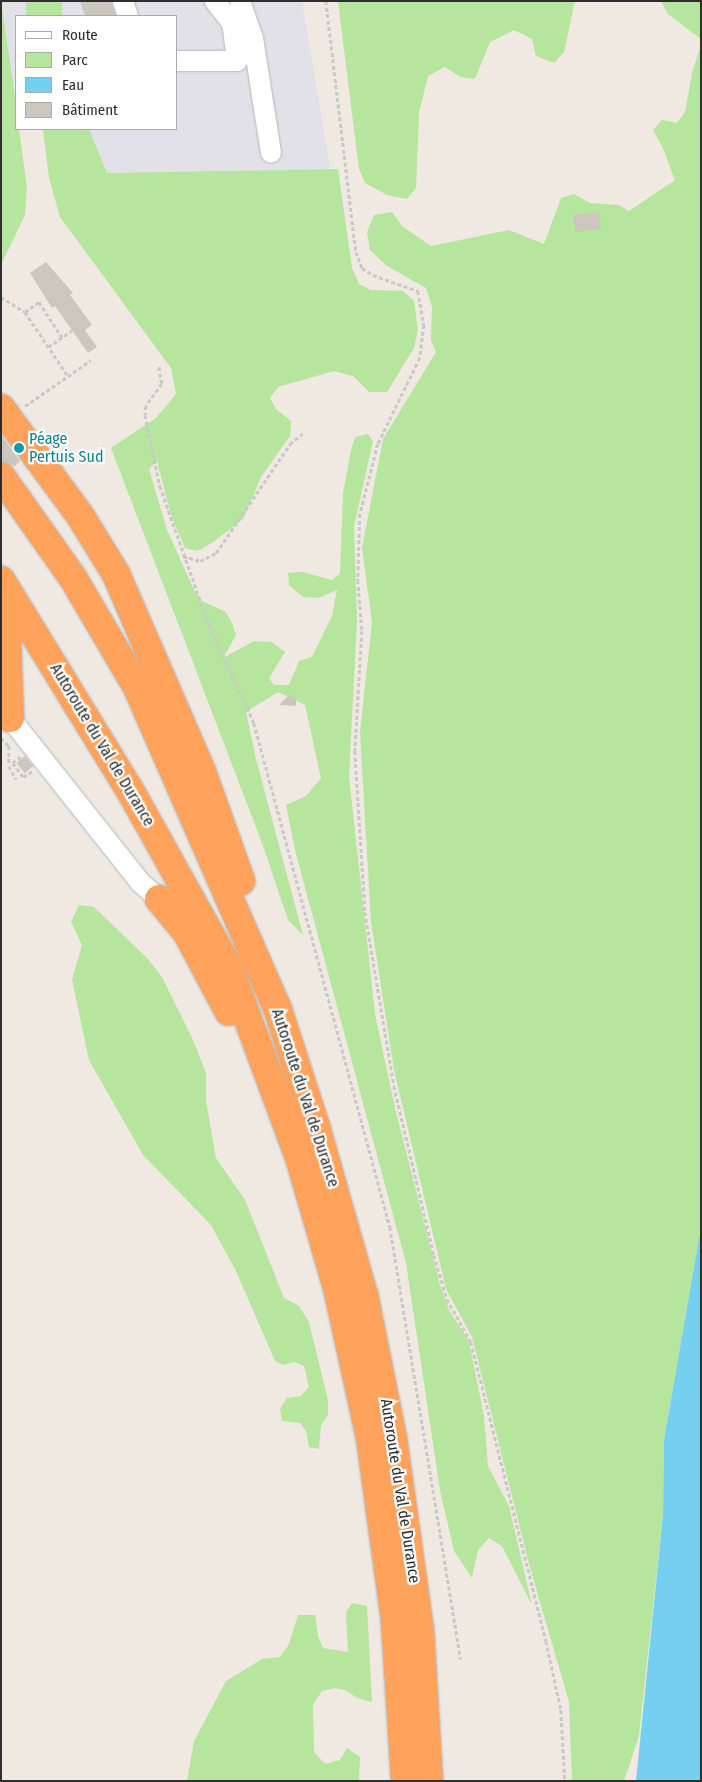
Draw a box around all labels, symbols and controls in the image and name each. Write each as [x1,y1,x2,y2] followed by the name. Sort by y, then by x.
[15,15,178,130] legend
[62,26,98,44] text: Route
[62,51,88,69] text: Parc
[62,76,84,94] text: Eau
[62,101,118,119] text: Bâtiment
[29,429,103,467] place label: Péage Pertuis Sud
[13,442,25,454] marker: Péage Pertuis Sud
[46,660,158,830] street label: Autoroute du Val de Durance
[267,1006,343,1190] street label: Autoroute du Val de Durance
[376,1397,424,1585] street label: Autoroute du Val de Durance

